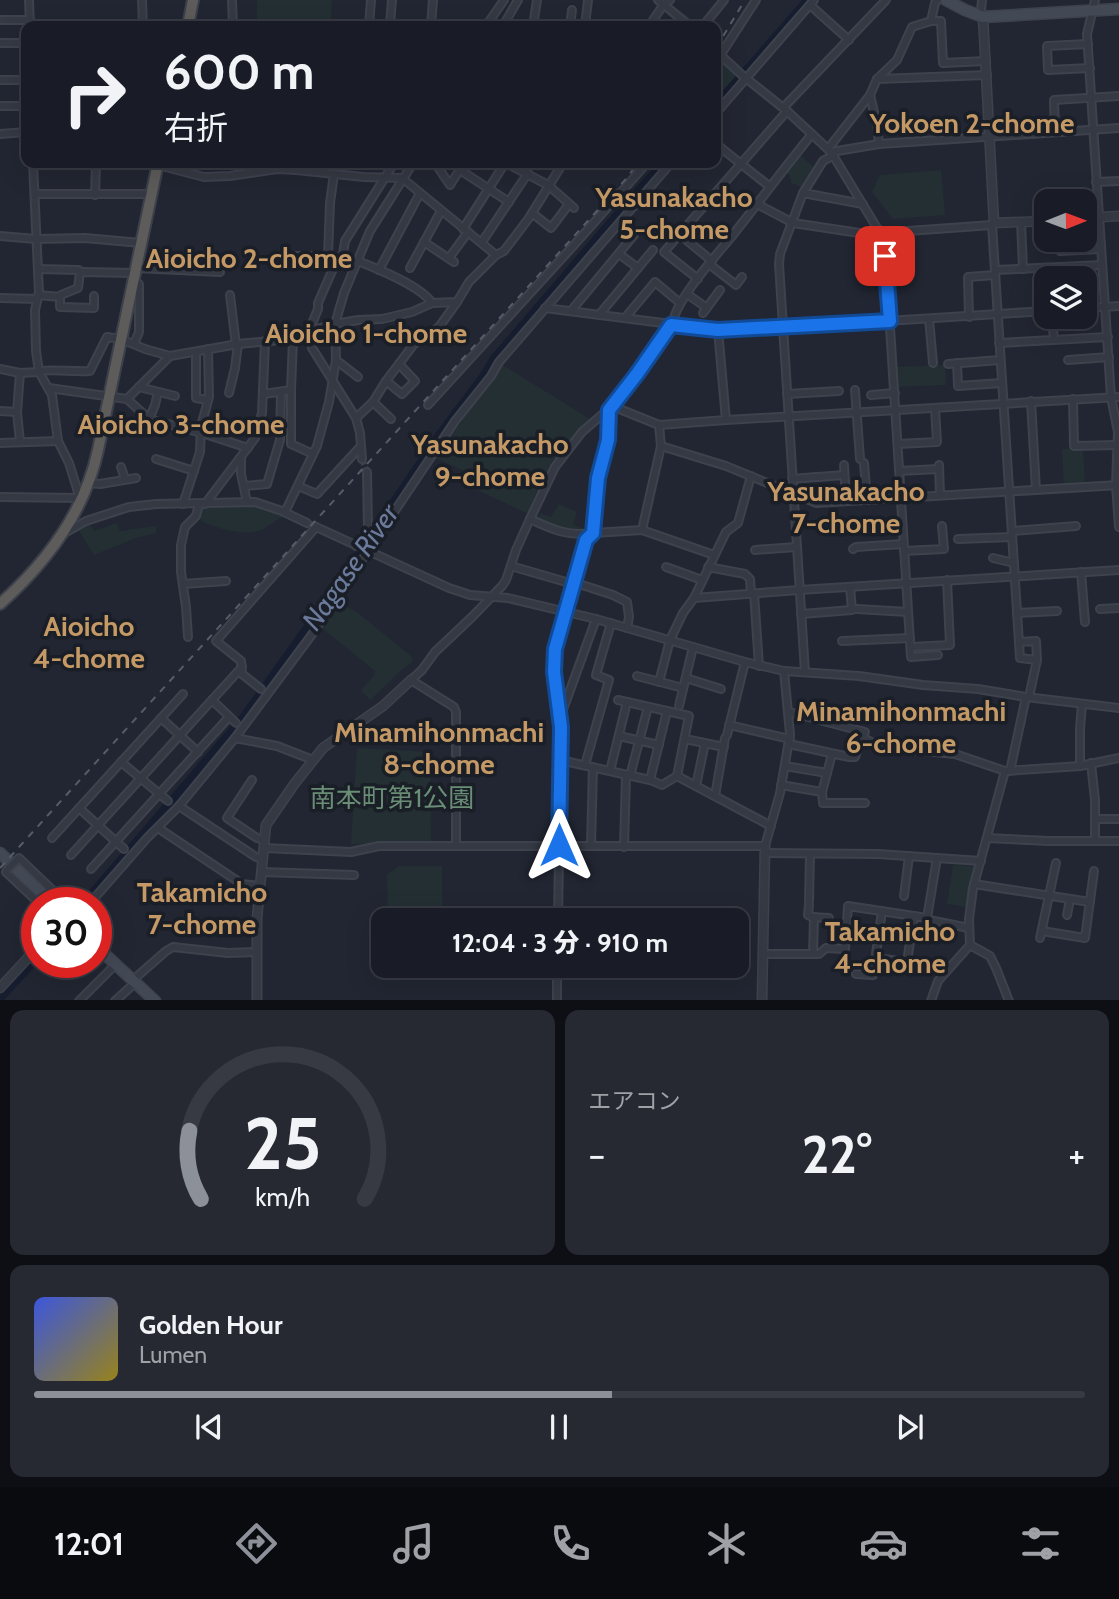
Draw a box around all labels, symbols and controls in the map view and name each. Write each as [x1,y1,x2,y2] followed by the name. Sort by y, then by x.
[164,42,314,101] text: 600 m
[49,49,140,140] icon: right
[869,106,1074,140] district label: Yokoen 2-chome
[164,108,228,147] text: 右折
[594,180,753,246] district label: Yasunakacho 5-chome
[1034,189,1097,252] north arrow
[1034,189,1097,329] map controls
[855,226,915,286] pin
[866,237,904,275] icon: arrive
[146,241,352,275] district label: Aioicho 2-chome
[1034,266,1097,329] button: layers
[265,316,467,350] district label: Aioicho 1-chome
[77,407,285,441] district label: Aioicho 3-chome
[410,427,569,493] district label: Yasunakacho 9-chome
[766,474,925,540] district label: Yasunakacho 7-chome
[294,496,407,636] water label: Nagase River
[33,609,145,675] district label: Aioicho 4-chome
[796,694,1006,760] district label: Minamihonmachi 6-chome
[334,715,544,781] district label: Minamihonmachi 8-chome
[310,782,474,814] park label: 南本町第1公園
[522,808,596,882] position arrow
[137,875,267,941] district label: Takamicho 7-chome
[21,887,112,978] speed limit sign: 30
[825,914,955,980] district label: Takamicho 4-chome
[452,927,668,959] text: 12:04 · 3 分 · 910 m
[589,1087,681,1115] text: エアコン
[243,1099,321,1187] text: 25
[802,1123,872,1186] text: 22°
[589,1131,605,1178] text: −
[1068,1131,1085,1178] text: +
[255,1181,310,1211] text: km/h
[139,1309,282,1341] text: Golden Hour
[139,1341,207,1369] text: Lumen
[190,1408,228,1446] icon: previous
[540,1408,578,1446] icon: pause
[891,1408,929,1446] icon: next
[232,1519,281,1568] icon: directions
[389,1519,438,1568] icon: music
[546,1519,595,1568] icon: phone
[702,1519,751,1568] icon: climate
[859,1519,908,1568] icon: car
[1016,1519,1065,1568] icon: filters
[54,1524,124,1563] text: 12:01

